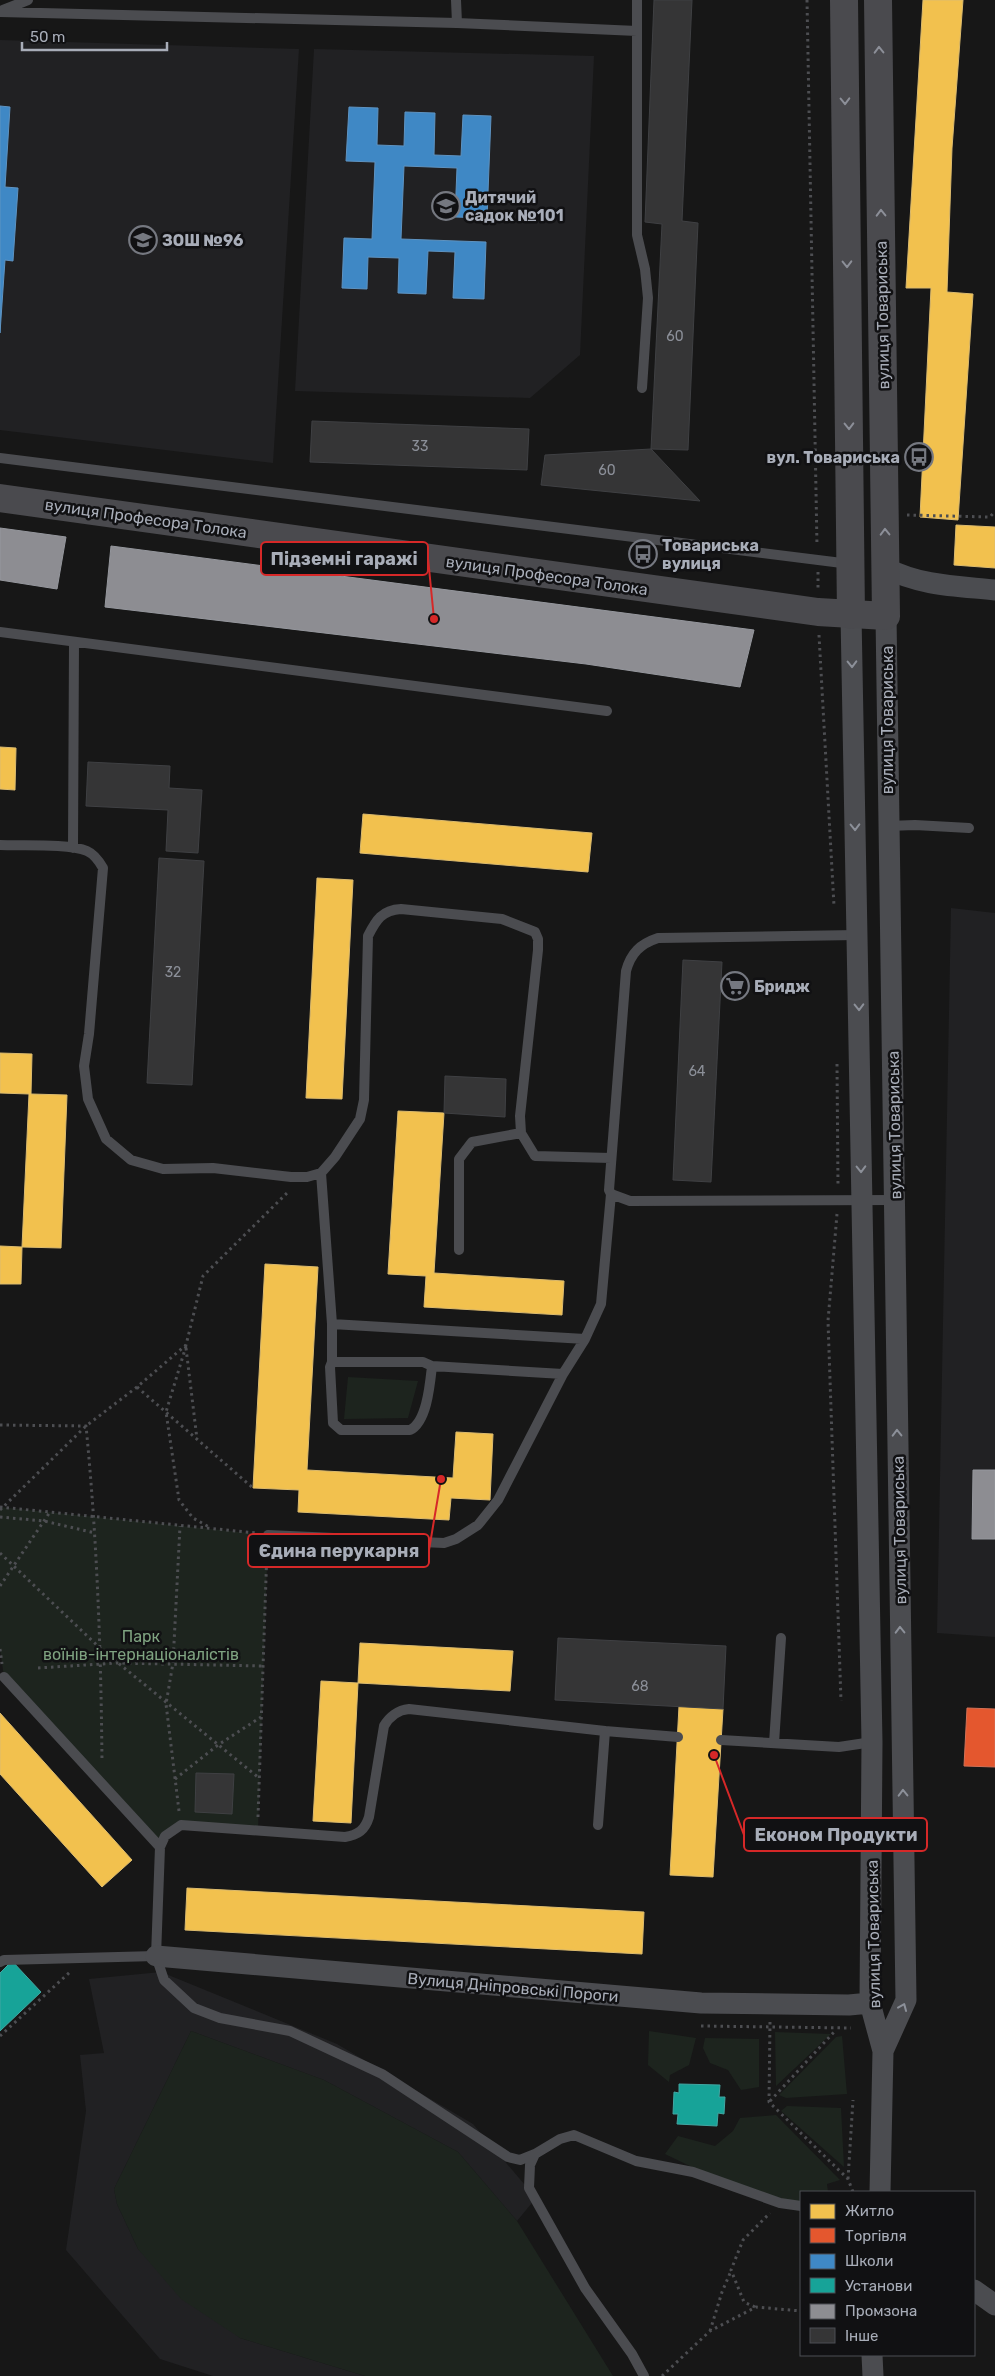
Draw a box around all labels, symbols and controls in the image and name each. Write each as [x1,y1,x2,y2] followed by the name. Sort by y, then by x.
[22,20,168,52] scale bar
[30,28,65,46] text: 50 m
[874,46,884,54] one-way arrow
[840,98,850,105] one-way arrow
[465,188,564,225] place label: Дитячий садок №101
[431,191,461,221] school or university icon: Дитячий садок №101
[876,208,886,216] one-way arrow
[128,225,158,255] school or university icon: ЗОШ №96
[162,231,244,250] place label: ЗОШ №96
[872,241,893,389] street label: вулиця Товариська
[842,260,852,268] one-way arrow
[666,328,684,345] house number: 60
[844,422,855,430] one-way arrow
[412,438,428,455] house number: 33
[904,442,934,472] bus stop icon: вул. Товариська
[767,448,900,467] place label: вул. Товариська
[598,462,616,479] house number: 60
[44,495,248,542] street label: вулиця Професора Толока
[880,528,891,536] one-way arrow
[662,536,759,573] place label: Товариська вулиця
[628,539,658,569] bus stop icon: Товариська вулиця
[261,542,428,575] callout: Підземні гаражі
[270,548,418,570] text: Підземні гаражі
[445,552,649,599] street label: вулиця Професора Толока
[878,646,897,794] street label: вулиця Товариська
[847,660,857,668] one-way arrow
[850,823,860,831] one-way arrow
[165,964,181,981] house number: 32
[720,971,750,1001] supermarket icon: Бридж
[754,977,810,996] place label: Бридж
[853,1003,864,1011] one-way arrow
[884,1051,905,1199] street label: вулиця Товариська
[688,1063,706,1080] house number: 64
[856,1166,866,1173] one-way arrow
[892,1428,903,1436] one-way arrow
[889,1456,910,1604] street label: вулиця Товариська
[248,1534,429,1567] callout: Єдина перукарня
[259,1540,419,1562] text: Єдина перукарня
[894,1626,905,1634] one-way arrow
[43,1627,239,1664] park label: Парк воїнів-інтернаціоналістів
[631,1678,649,1695] house number: 68
[898,1788,908,1796] one-way arrow
[744,1818,927,1851] callout: Економ Продукти
[755,1824,917,1846] text: Економ Продукти
[863,1860,884,2008] street label: вулиця Товариська
[407,1969,619,2006] street label: Вулиця Дніпровські Пороги
[896,2003,907,2012] one-way arrow
[800,2191,975,2356] legend
[845,2202,894,2220] text: Житло
[845,2227,907,2245] text: Торгівля
[845,2252,893,2270] text: Школи
[845,2277,912,2295] text: Установи
[845,2302,917,2320] text: Промзона
[845,2327,878,2345] text: Інше

